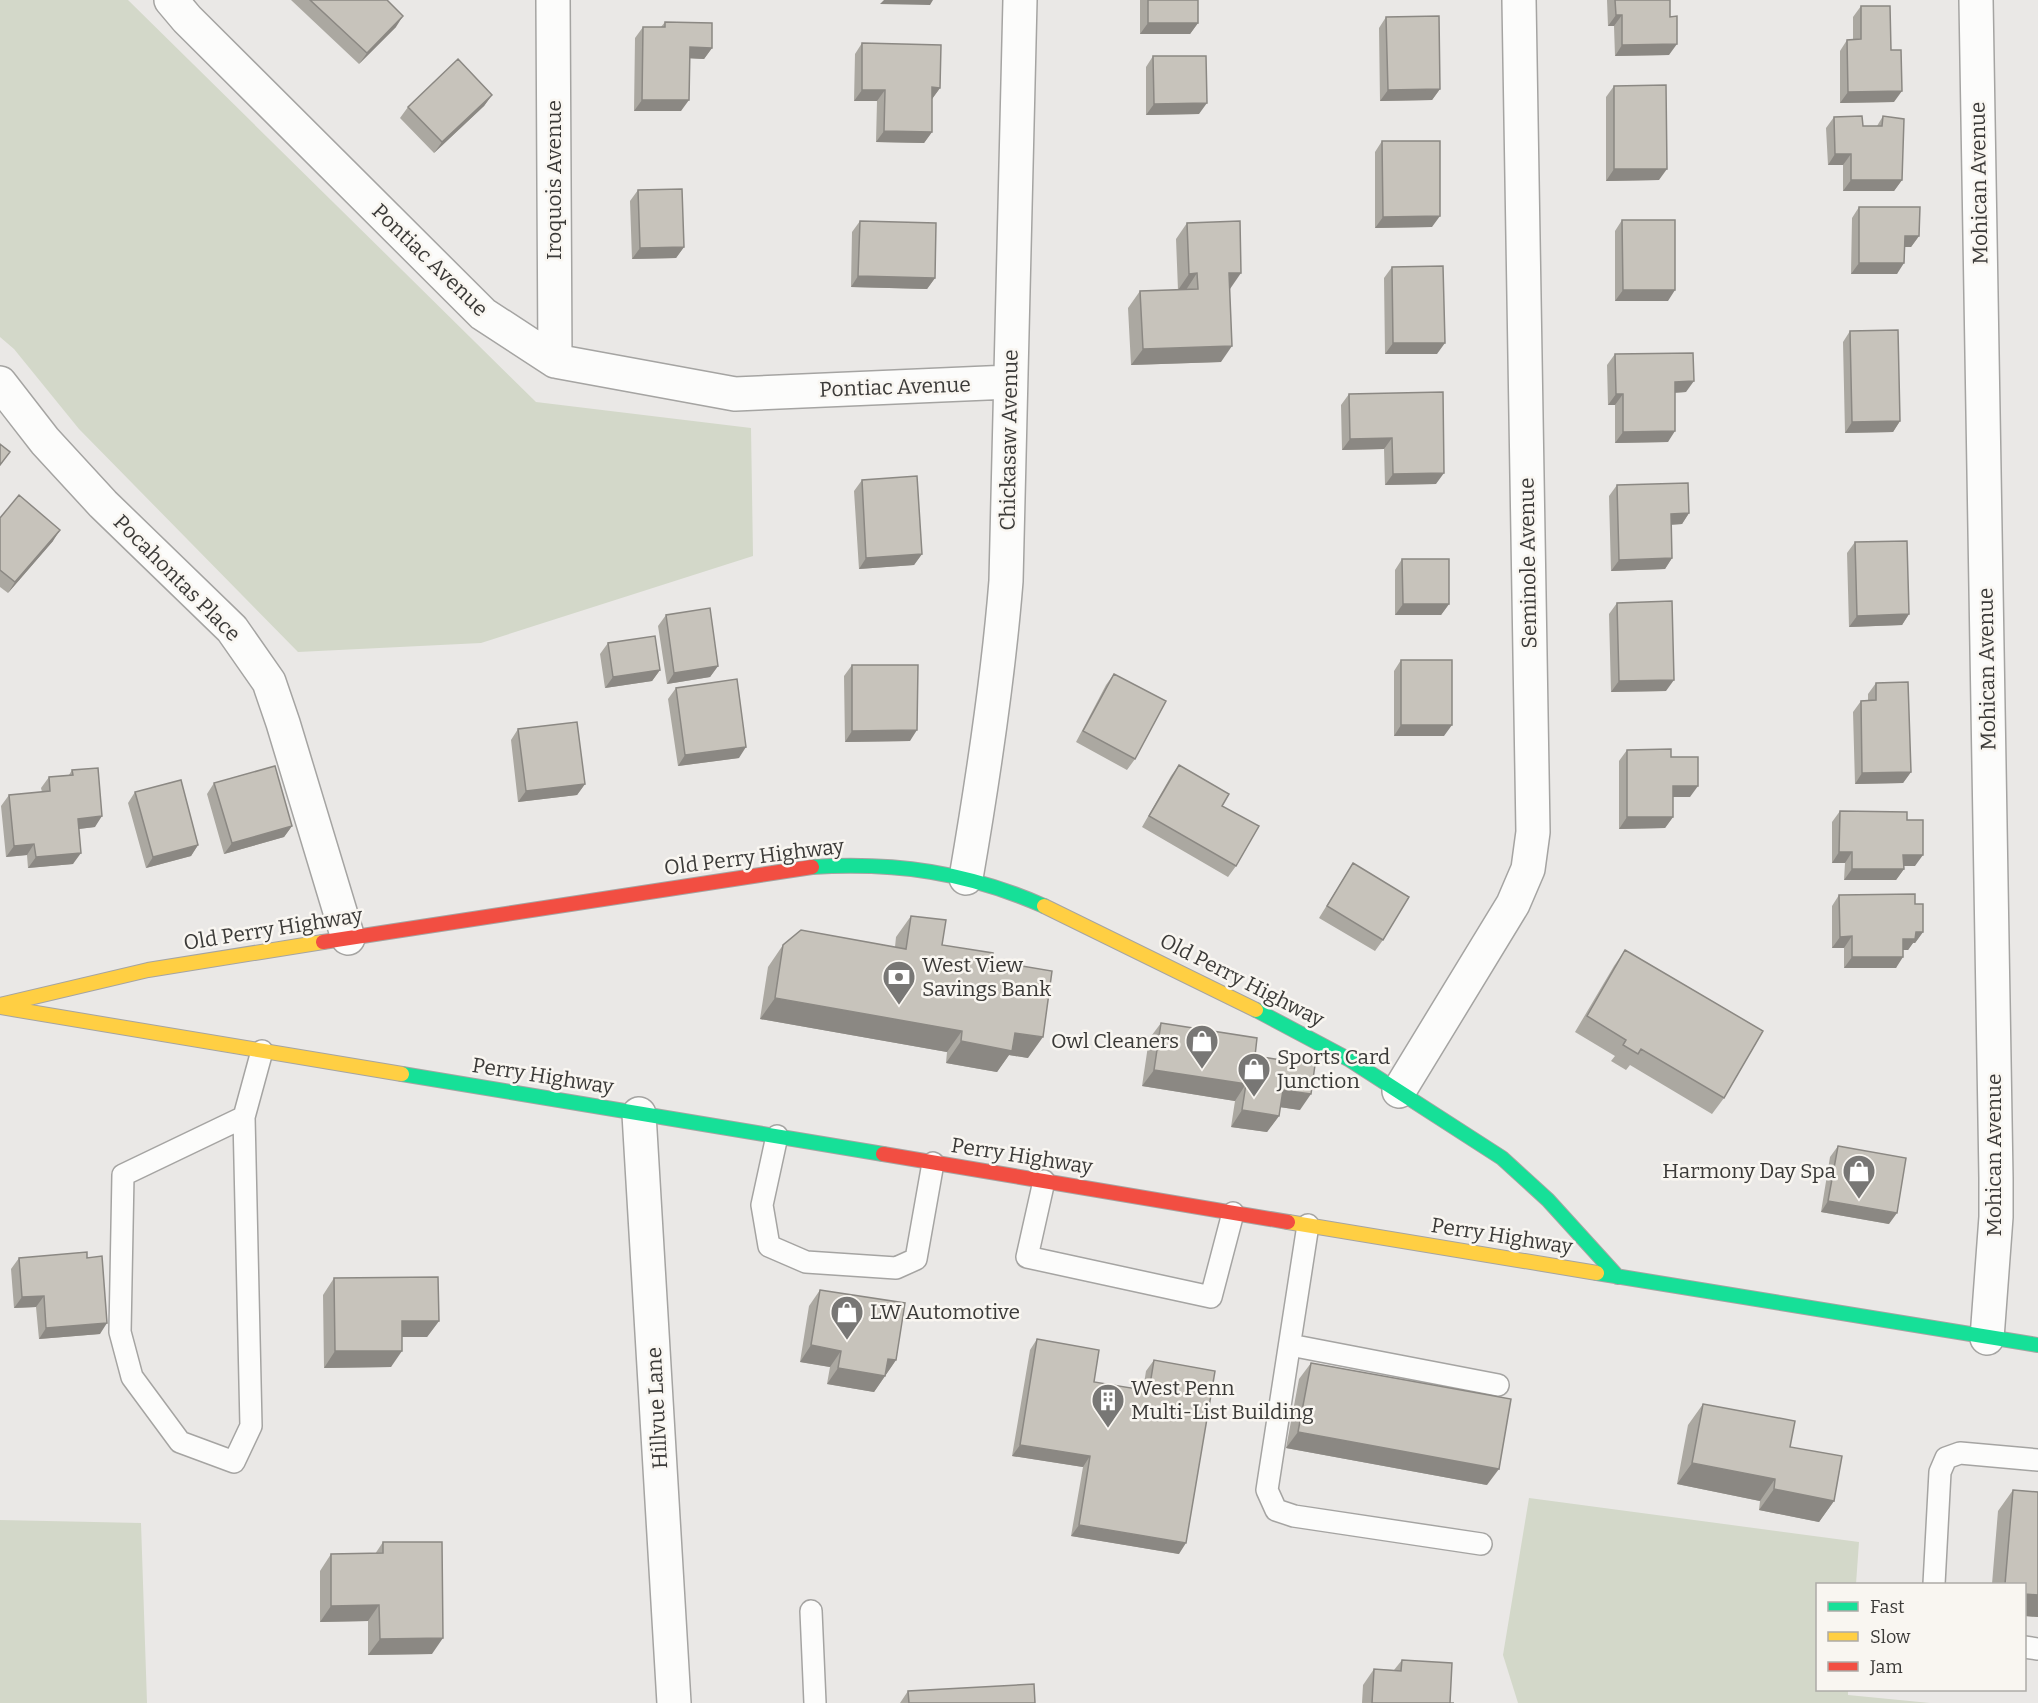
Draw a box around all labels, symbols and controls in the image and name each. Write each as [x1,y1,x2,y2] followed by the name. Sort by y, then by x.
[541,100,567,260] street label: Iroquois Avenue
[1965,101,1993,265] street label: Mohican Avenue
[367,198,493,322] street label: Pontiac Avenue
[994,349,1024,531] street label: Chickasaw Avenue
[819,371,971,403] street label: Pontiac Avenue
[1514,477,1542,649] street label: Seminole Avenue
[108,509,246,647] street label: Pocahontas Place
[1973,587,2001,751] street label: Mohican Avenue
[663,833,846,881] street label: Old Perry Highway
[182,902,365,956] street label: Old Perry Highway
[1155,927,1329,1033] street label: Old Perry Highway
[922,952,1051,1002] place label: West View Savings Bank
[881,959,917,1006] bank icon: West View Savings Bank
[1184,1023,1220,1070] shop icon: Owl Cleaners
[1051,1028,1179,1054] place label: Owl Cleaners
[1276,1044,1390,1094] place label: Sports Card Junction
[1236,1051,1272,1098] shop icon: Sports Card Junction
[470,1052,616,1100] street label: Perry Highway
[1981,1074,2007,1236] street label: Mohican Avenue
[949,1132,1095,1180] street label: Perry Highway
[1841,1153,1877,1200] shop icon: Harmony Day Spa
[1662,1158,1837,1184] place label: Harmony Day Spa
[1429,1212,1575,1260] street label: Perry Highway
[829,1294,865,1341] shop icon: LW Automotive
[870,1299,1020,1325] place label: LW Automotive
[641,1346,673,1470] street label: Hillvue Lane
[1131,1375,1314,1425] place label: West Penn Multi-List Building
[1090,1382,1126,1429] building icon: West Penn Multi-List Building
[1816,1583,2026,1691] legend
[1870,1596,1905,1618] text: Fast
[1870,1626,1911,1648] text: Slow
[1869,1656,1903,1678] text: Jam

